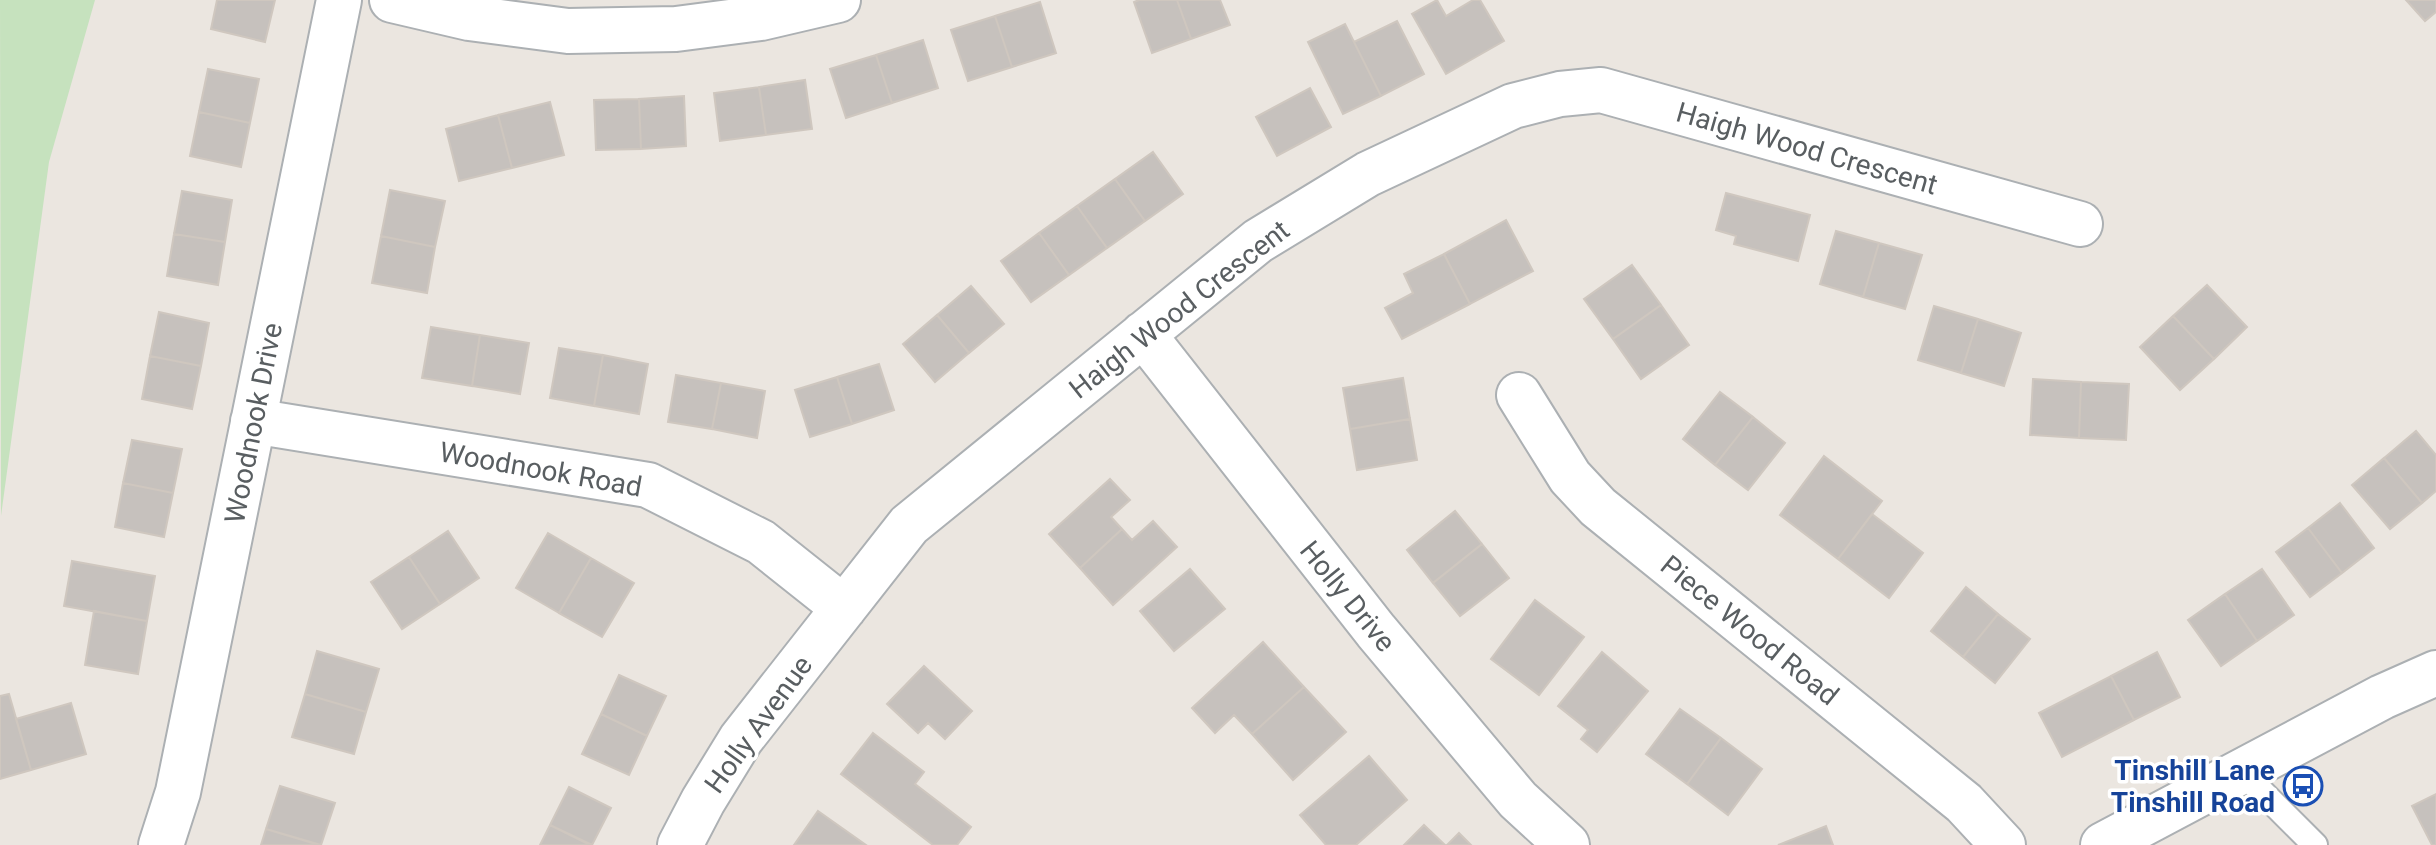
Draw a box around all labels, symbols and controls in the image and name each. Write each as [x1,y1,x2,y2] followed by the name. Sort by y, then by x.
[1673,95,1941,202] street label: Haigh Wood Crescent
[1063,213,1296,406] street label: Haigh Wood Crescent
[218,320,289,526] street label: Woodnook Drive
[437,435,645,504] street label: Woodnook Road
[1293,534,1402,658] street label: Holly Drive
[1654,549,1845,712] street label: Piece Wood Road
[698,649,819,799] street label: Holly Avenue
[2111,754,2275,819] place label: Tinshill Lane Tinshill Road
[2282,765,2324,807] bus stop icon: Tinshill Lane Tinshill Road

